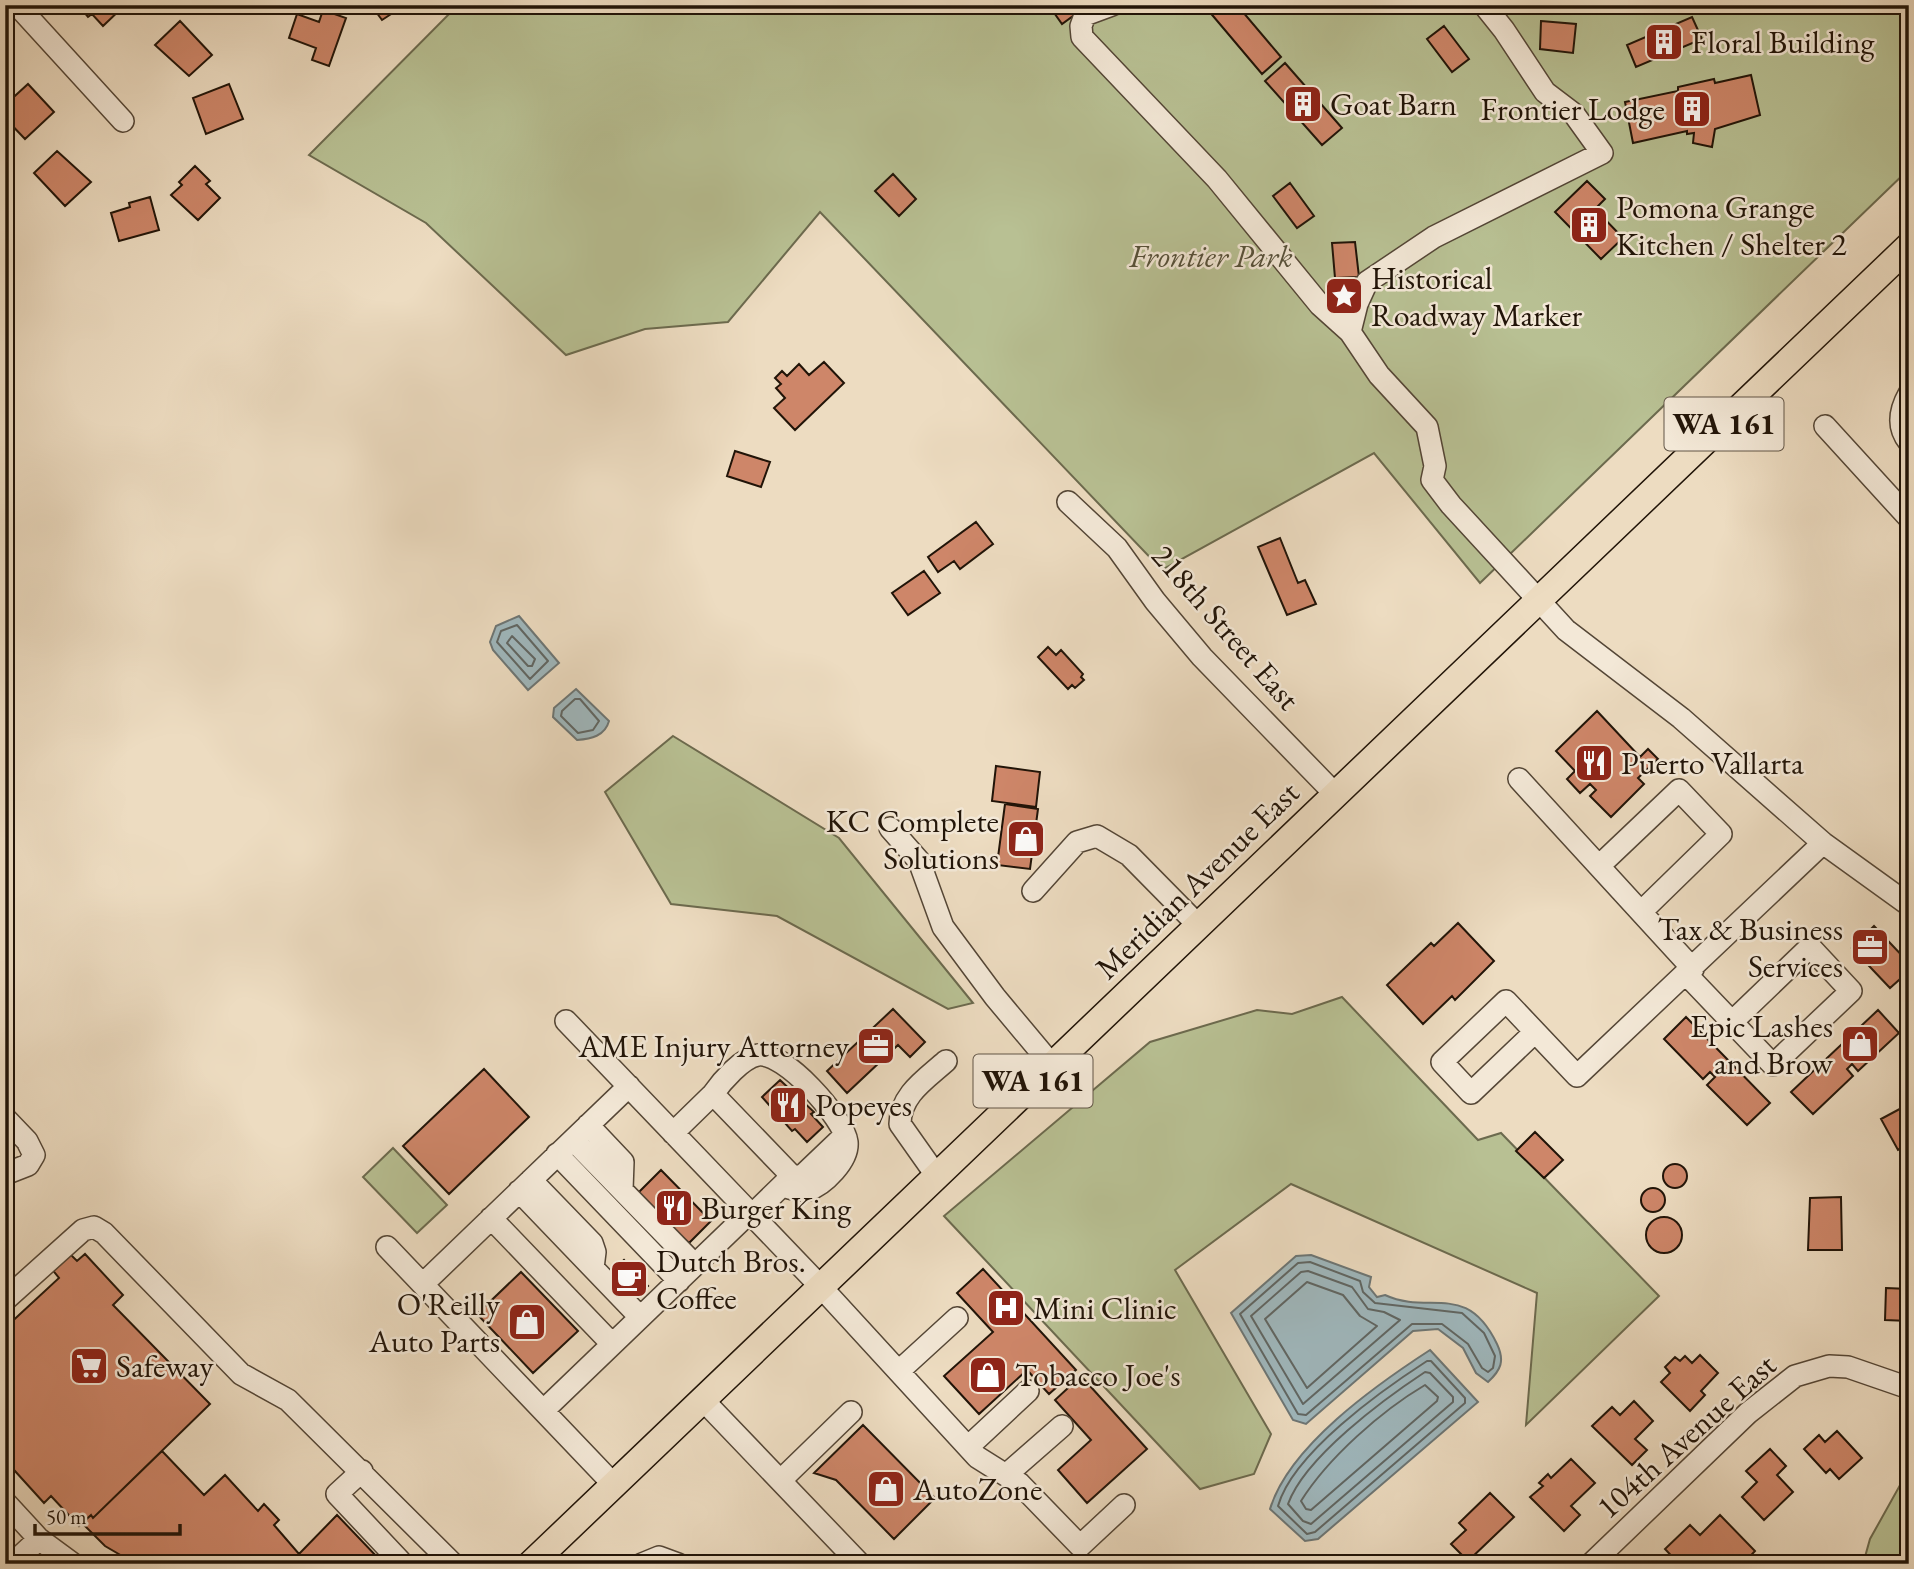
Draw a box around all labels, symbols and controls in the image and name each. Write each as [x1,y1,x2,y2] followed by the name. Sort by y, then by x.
[1643,21,1685,63] building icon: Floral Building
[1691,21,1876,63] place label: Floral Building
[1282,83,1324,125] building icon: Goat Barn
[1330,83,1457,125] place label: Goat Barn
[1481,88,1665,130] place label: Frontier Lodge
[1671,88,1713,130] building icon: Frontier Lodge
[1616,186,1847,265] place label: Pomona Grange Kitchen / Shelter 2
[1568,204,1610,246] building icon: Pomona Grange Kitchen / Shelter 2
[1128,235,1293,277] park label: Frontier Park
[1371,257,1582,336] place label: Historical Roadway Marker
[1323,275,1365,317] place icon: Historical Roadway Marker
[1664,398,1784,450] road number: WA 161
[1143,535,1309,719] street label: 218th Street East
[1573,742,1615,784] restaurant icon: Puerto Vallarta
[1621,742,1804,784] place label: Puerto Vallarta
[1086,772,1308,988] street label: Meridian Avenue East
[826,800,999,879] place label: KC Complete Solutions
[1005,818,1047,860] shop icon: KC Complete Solutions
[1658,908,1843,987] place label: Tax & Business Services
[1849,926,1891,968] office icon: Tax & Business Services
[1690,1005,1834,1084] place label: Epic Lashes and Brow
[1839,1023,1881,1065] shop icon: Epic Lashes and Brow
[577,1025,850,1067] place label: AME Injury Attorney
[855,1025,897,1067] office icon: AME Injury Attorney
[974,1054,1092,1107] road number: WA 161
[767,1084,809,1126] restaurant icon: Popeyes
[815,1084,912,1126] place label: Popeyes
[653,1187,695,1229] restaurant icon: Burger King
[701,1187,852,1229] place label: Burger King
[656,1240,806,1319] place label: Dutch Bros. Coffee
[608,1258,650,1300] cafe icon: Dutch Bros. Coffee
[368,1283,501,1362] place label: O'Reilly Auto Parts
[985,1287,1027,1329] hospital icon: Mini Clinic
[1033,1287,1177,1329] place label: Mini Clinic
[506,1301,548,1343] shop icon: O'Reilly Auto Parts
[1587,1344,1785,1528] street label: 104th Avenue East
[68,1345,110,1387] supermarket icon: Safeway
[116,1345,214,1387] place label: Safeway
[967,1354,1009,1396] shop icon: Tobacco Joe's
[1015,1354,1180,1396] place label: Tobacco Joe's
[865,1468,907,1510] shop icon: AutoZone
[912,1468,1042,1510] place label: AutoZone
[35,1492,180,1536] scale bar
[46,1503,87,1530] text: 50 m

